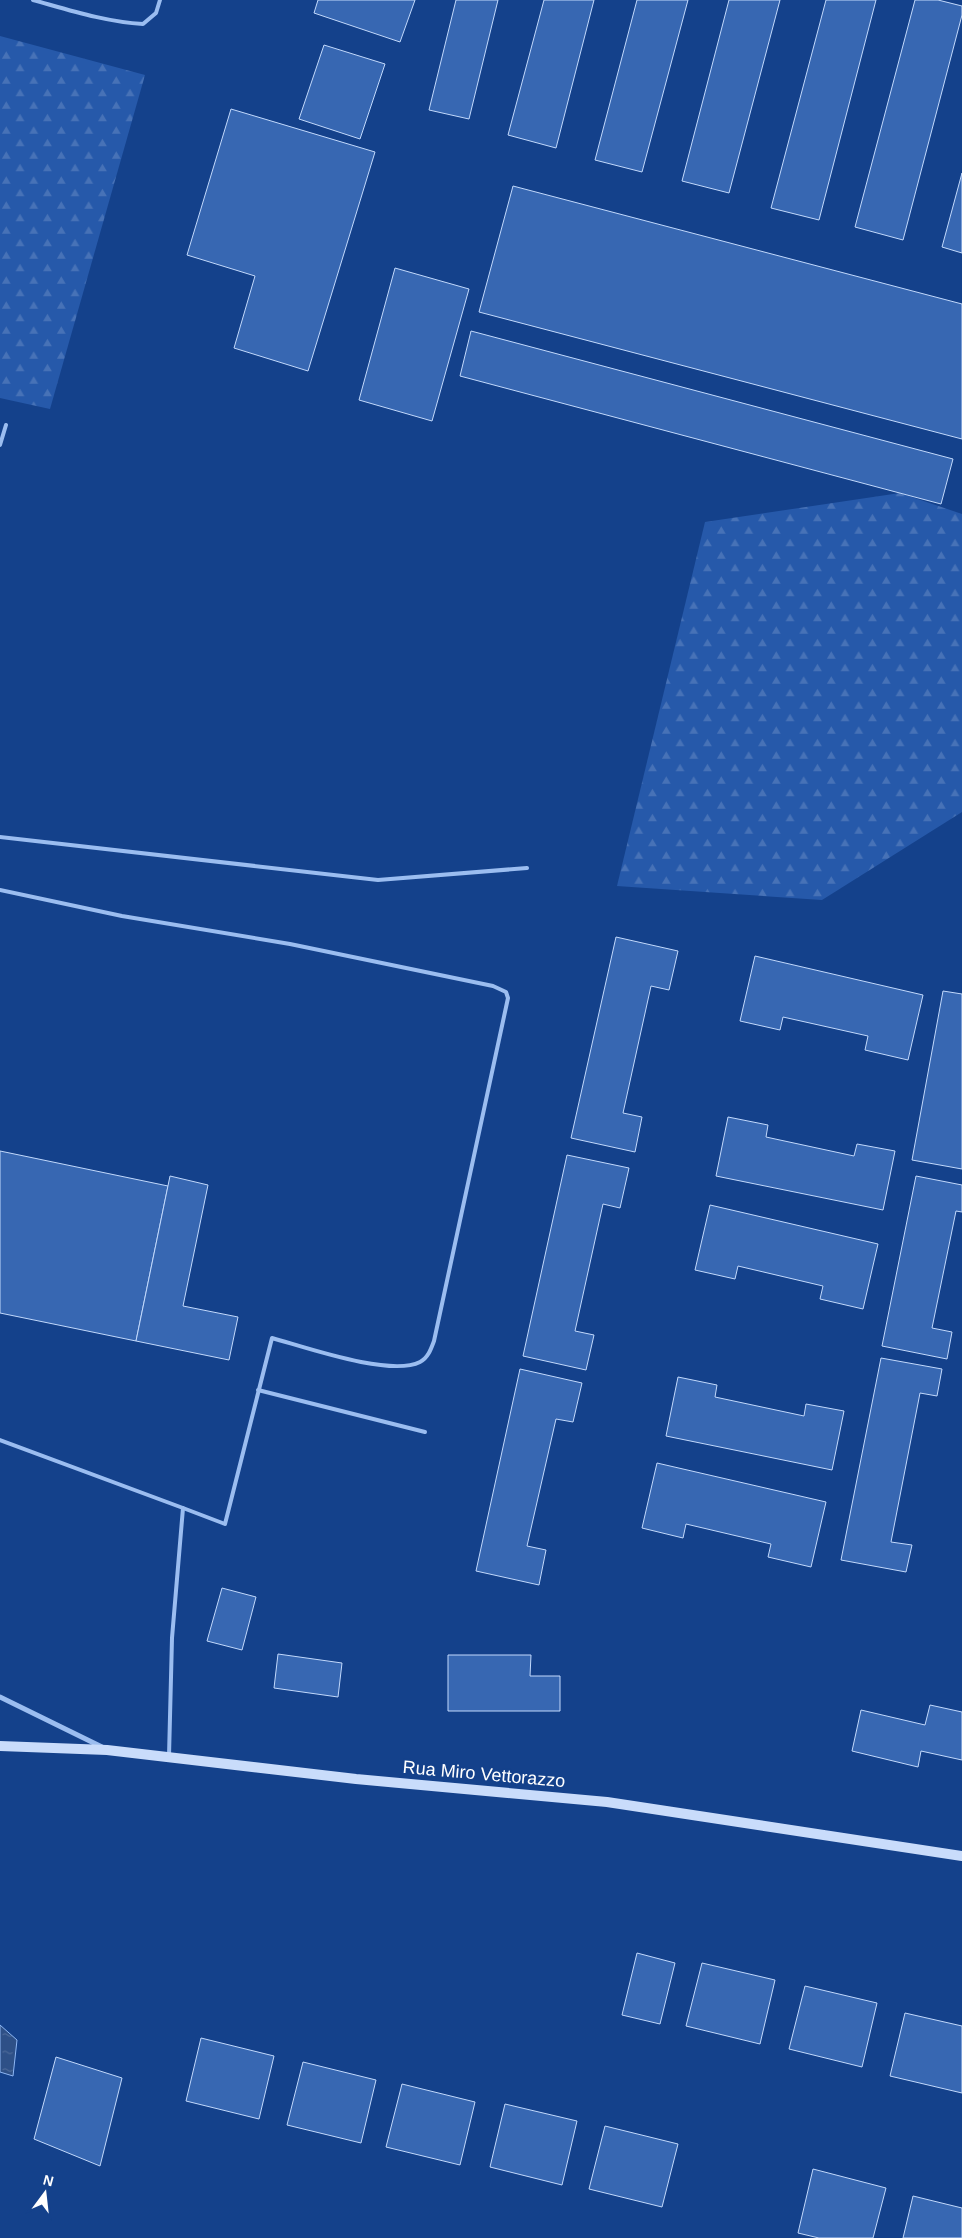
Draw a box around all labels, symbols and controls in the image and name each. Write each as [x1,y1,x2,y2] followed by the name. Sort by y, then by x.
[402,1757,566,1791] street label: Rua Miro Vettorazzo
[20,2168,70,2218] north arrow
[41,2171,55,2189] text: N

